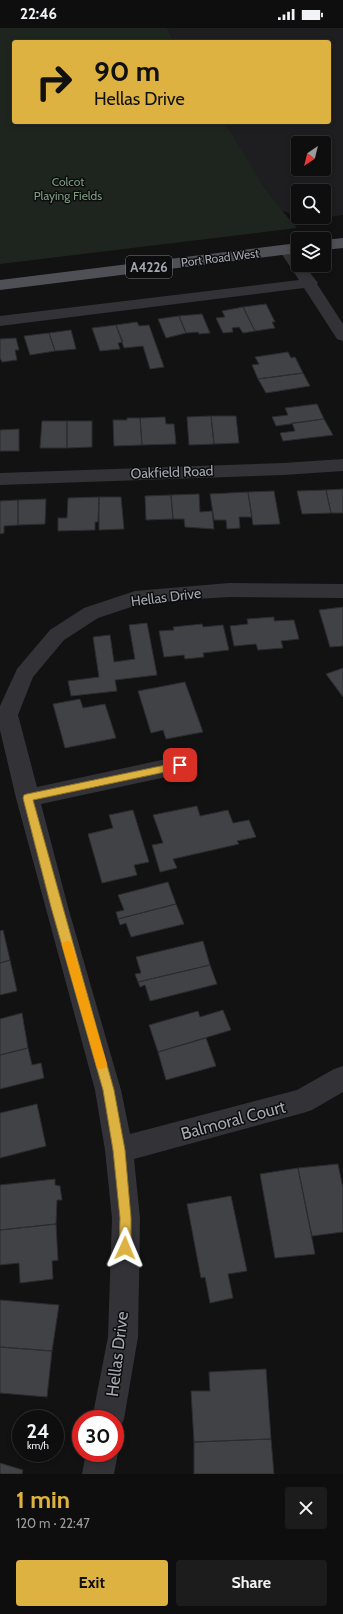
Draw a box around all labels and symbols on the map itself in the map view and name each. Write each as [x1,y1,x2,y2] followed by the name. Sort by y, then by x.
[291,136,331,176] north arrow
[34,174,102,203] park label: Colcot Playing Fields
[180,245,260,270] street label: Port Road West
[126,256,172,278] road number: A4226
[130,462,214,482] street label: Oakfield Road
[130,584,202,610] street label: Hellas Drive
[163,748,197,782] pin
[179,1096,288,1144] street label: Balmoral Court
[104,1227,146,1269] position arrow
[102,1310,132,1398] street label: Hellas Drive
[72,1410,124,1462] speed limit sign: 30

